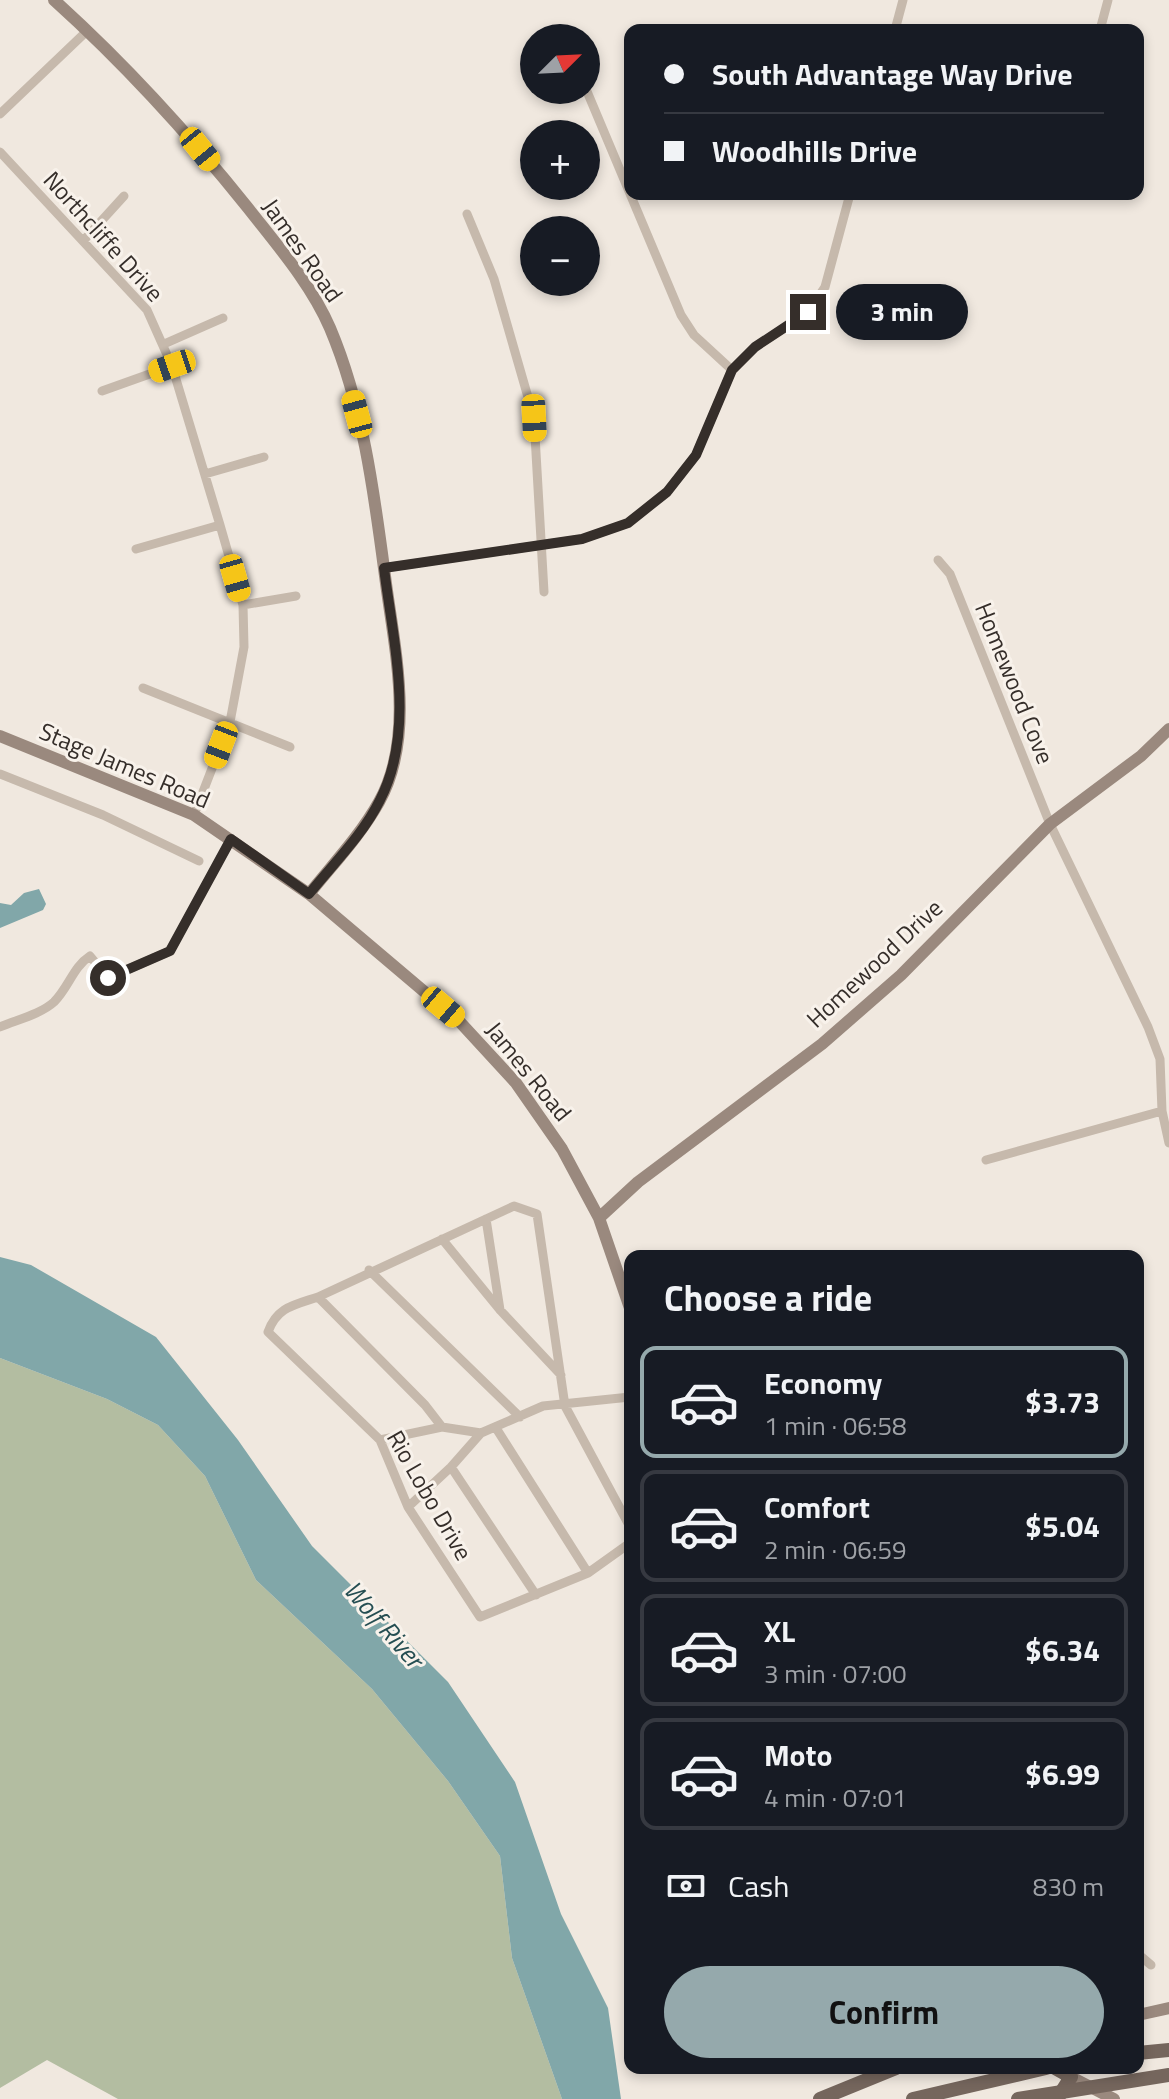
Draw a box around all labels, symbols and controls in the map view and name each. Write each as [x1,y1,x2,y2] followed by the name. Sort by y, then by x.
[520,24,600,104] north arrow
[520,24,600,296] map controls
[712,51,1072,97] text: South Advantage Way Drive
[520,120,600,200] button: +
[176,123,224,175] car
[712,128,917,174] text: Woodhills Drive
[35,163,173,309] street label: Northcliffe Drive
[254,191,352,309] street label: James Road
[520,216,600,296] button: −
[836,284,968,340] callout: 3 min
[870,292,934,331] text: 3 min
[790,294,826,330] route end
[145,347,199,385] car
[339,388,375,440] car
[521,393,547,443] car
[217,552,253,604] car
[966,597,1064,769] street label: Homewood Cove
[34,713,216,817] street label: Stage James Road
[201,718,241,772] car
[798,890,950,1036] street label: Homewood Drive
[90,960,126,996] route start
[417,982,469,1032] car
[477,1013,581,1129] street label: James Road
[664,1270,872,1325] text: Choose a ride
[764,1360,882,1406] text: Economy
[668,1366,740,1438] icon: car
[1025,1379,1100,1425] text: $3.73
[764,1406,907,1445] text: 1 min · 06:58
[378,1423,482,1567] street label: Rio Lobo Drive
[764,1484,870,1530] text: Comfort
[668,1490,740,1562] icon: car
[1025,1503,1100,1549] text: $5.04
[764,1530,907,1569] text: 2 min · 06:59
[335,1572,435,1678] water label: Wolf River
[764,1608,795,1654] text: XL
[668,1614,740,1686] icon: car
[1025,1627,1100,1673] text: $6.34
[764,1654,907,1693] text: 3 min · 07:00
[764,1732,832,1778] text: Moto
[668,1738,740,1810] icon: car
[1025,1751,1100,1797] text: $6.99
[764,1778,907,1817] text: 4 min · 07:01
[728,1863,789,1909] text: Cash
[664,1864,708,1908] icon: cash
[1033,1867,1104,1906] text: 830 m
[664,1966,1104,2058] button: Confirm

